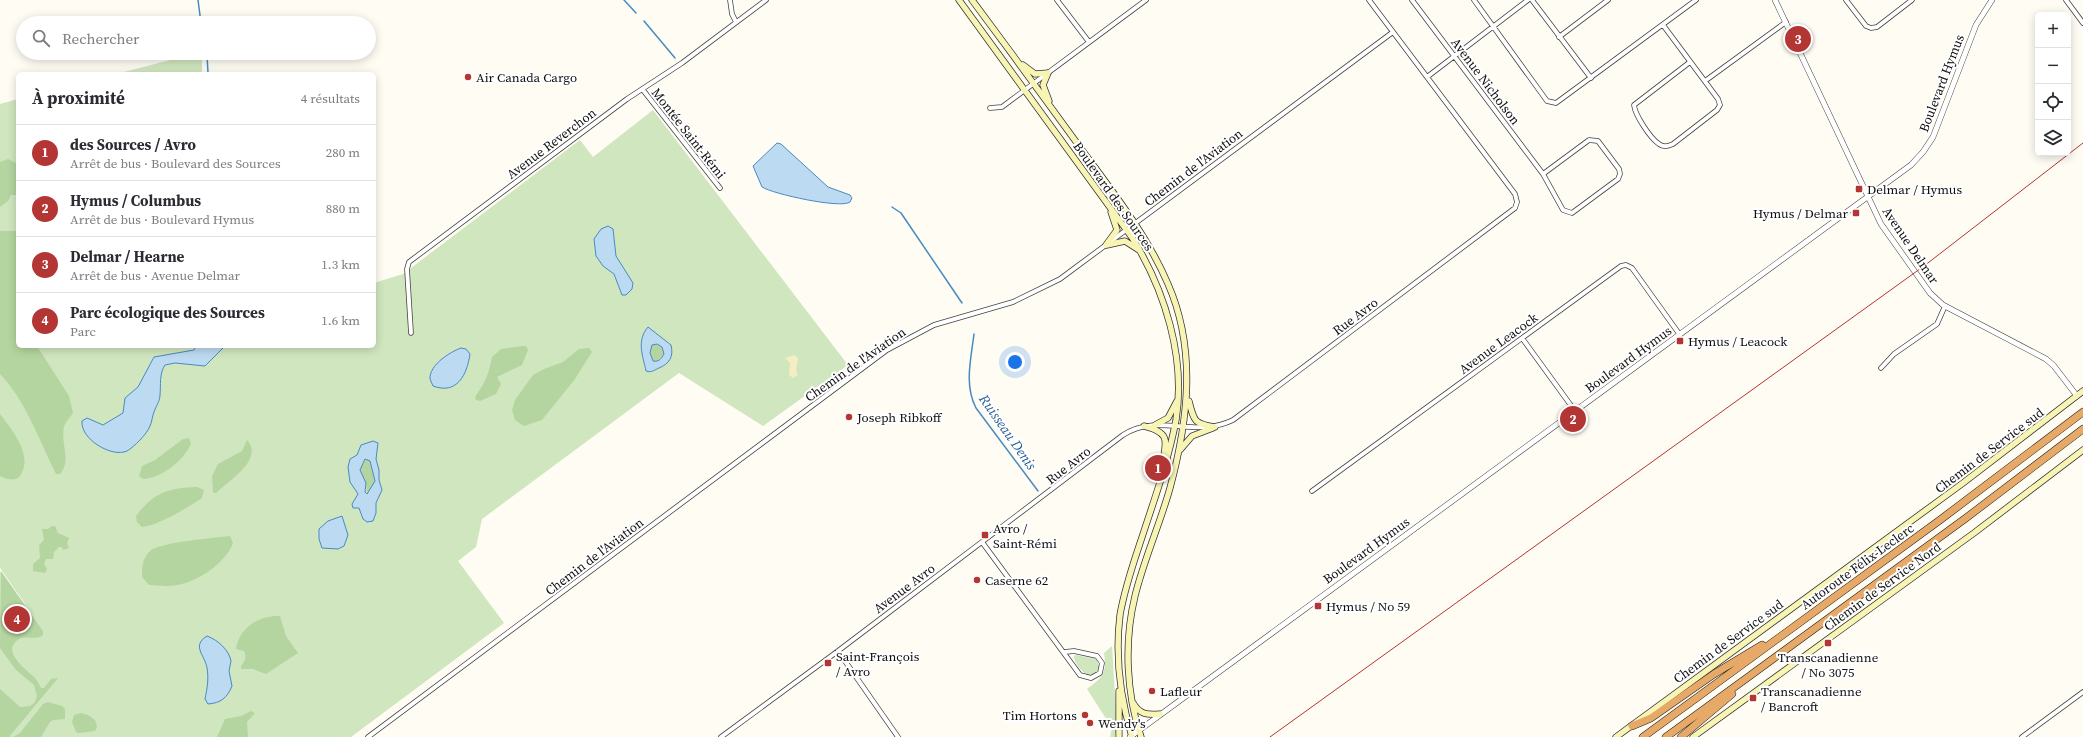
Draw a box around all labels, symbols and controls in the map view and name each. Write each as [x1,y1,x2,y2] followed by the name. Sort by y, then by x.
[2035,12,2071,156] map controls
[2035,12,2071,48] button: +
[16,16,376,60] search box
[1785,24,1811,54] pin: 3
[30,27,52,49] icon: search
[62,28,139,49] text: Rechercher
[1915,32,1968,134] street label: Boulevard Hymus
[1447,34,1524,128] street label: Avenue Nicholson
[2035,48,2071,84] button: −
[476,69,577,86] place label: Air Canada Cargo
[463,72,473,82] marker: Air Canada Cargo
[648,84,729,182] street label: Montée Saint-Rémi
[2035,84,2071,120] button: locate
[32,86,125,110] text: À proximité
[301,90,360,107] text: 4 résultats
[503,104,600,183] street label: Avenue Reverchon
[2035,120,2071,156] button: layers
[1141,125,1246,210] street label: Chemin de l'Aviation
[70,134,196,155] text: des Sources / Avro
[1069,138,1158,255] street label: Boulevard des Sources
[41,144,49,161] text: 1
[326,144,360,161] text: 280 m
[70,155,281,172] text: Arrêt de bus · Boulevard des Sources
[1867,181,1962,198] place label: Delmar / Hymus
[1854,184,1864,194] marker: Delmar / Hymus
[70,190,201,211] text: Hymus / Columbus
[41,200,49,217] text: 2
[326,200,360,217] text: 880 m
[1879,204,1943,287] street label: Avenue Delmar
[1753,205,1848,222] place label: Hymus / Delmar
[1851,208,1861,218] marker: Hymus / Delmar
[70,211,254,228] text: Arrêt de bus · Boulevard Hymus
[70,246,184,267] text: Delmar / Hearne
[41,256,49,273] text: 3
[321,256,360,273] text: 1.3 km
[70,267,240,284] text: Arrêt de bus · Avenue Delmar
[1329,294,1381,339] street label: Rue Avro
[70,302,265,323] text: Parc écologique des Sources
[1456,309,1542,378] street label: Avenue Leacock
[41,312,49,329] text: 4
[321,312,360,329] text: 1.6 km
[1582,322,1675,397] street label: Boulevard Hymus
[70,323,96,340] text: Parc
[802,323,909,406] street label: Chemin de l'Aviation
[1688,333,1788,350] place label: Hymus / Leacock
[1675,336,1685,346] marker: Hymus / Leacock
[1005,352,1025,372] your location
[974,389,1042,475] water label: Ruisseau Denis
[1560,404,1586,434] pin: 2
[1931,404,2048,497] street label: Chemin de Service sud
[856,409,943,426] place label: Joseph Ribkoff
[844,412,854,422] marker: Joseph Ribkoff
[1042,443,1094,488] street label: Rue Avro
[1145,453,1171,483] pin: 1
[1320,513,1413,588] street label: Boulevard Hymus
[542,514,647,599] street label: Chemin de l'Aviation
[993,520,1057,552] place label: Avro / Saint-Rémi
[1797,520,1917,613] street label: Autoroute Félix-Leclerc
[980,530,990,540] marker: Avro / Saint-Rémi
[1820,538,1945,635] street label: Chemin de Service Nord
[870,560,938,617] street label: Avenue Avro
[985,572,1048,589] place label: Caserne 62
[972,575,982,585] marker: Caserne 62
[1670,595,1787,687] street label: Chemin de Service sud
[1326,598,1410,615] place label: Hymus / No 59
[1313,601,1323,611] marker: Hymus / No 59
[4,604,30,634] pin: 4
[1823,638,1833,648] marker: Transcanadienne / No 3075
[836,648,920,680] place label: Saint-François / Avro
[1778,649,1879,681] place label: Transcanadienne / No 3075
[823,658,833,668] marker: Saint-François / Avro
[1160,683,1203,700] place label: Lafleur
[1761,683,1862,715] place label: Transcanadienne / Bancroft
[1147,686,1157,696] marker: Lafleur
[1748,693,1758,703] marker: Transcanadienne / Bancroft
[1003,707,1077,724] place label: Tim Hortons
[1080,710,1090,720] marker: Tim Hortons
[1098,715,1146,732] place label: Wendy's
[1085,718,1095,728] marker: Wendy's

